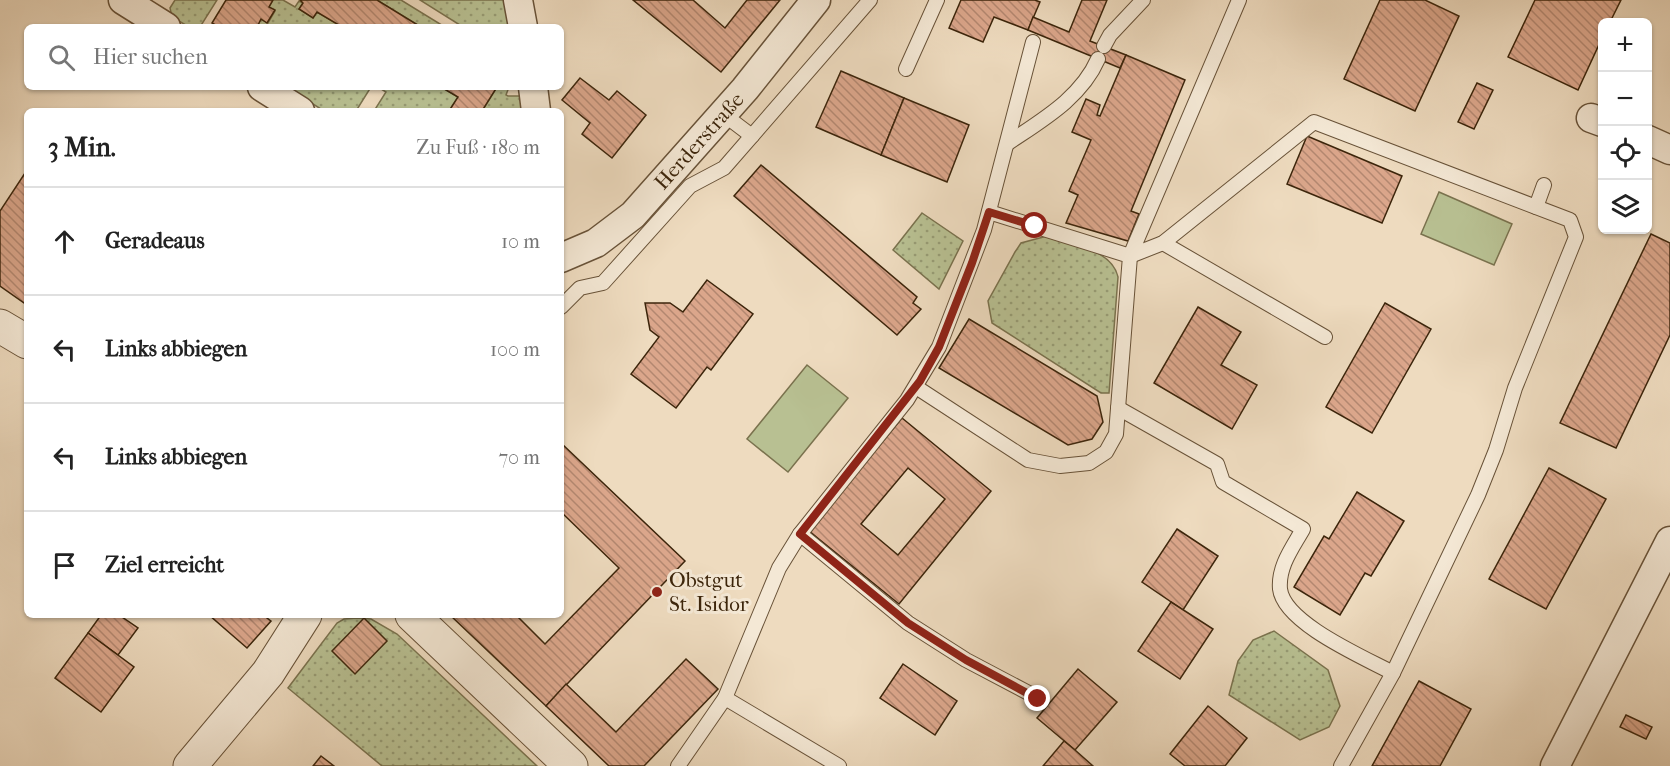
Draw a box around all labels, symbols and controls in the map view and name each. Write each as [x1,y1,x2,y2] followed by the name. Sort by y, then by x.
[1598,18,1652,234] map controls
[1598,18,1652,72] button: +
[24,24,564,90] search box
[45,41,78,74] icon: search
[93,44,208,70] text: Hier suchen
[1598,72,1652,126] button: −
[649,88,749,194] street label: Herderstraße
[1598,126,1652,180] button: locate
[48,132,116,163] text: 3 Min.
[416,136,540,159] text: Zu Fuß · 180 m
[1598,180,1652,234] button: layers
[1021,212,1047,238] route start
[48,225,81,258] icon: ahead
[105,228,205,254] text: Geradeaus
[501,230,540,253] text: 10 m
[48,333,81,366] icon: left
[105,336,247,362] text: Links abbiegen
[490,338,540,361] text: 100 m
[48,441,81,474] icon: left
[105,444,247,470] text: Links abbiegen
[498,446,540,469] text: 70 m
[48,549,81,582] icon: arrive
[105,552,224,578] text: Ziel erreicht
[669,568,749,616] place label: Obstgut St. Isidor
[650,585,664,599] marker: Obstgut St. Isidor
[1024,685,1050,711] route end

